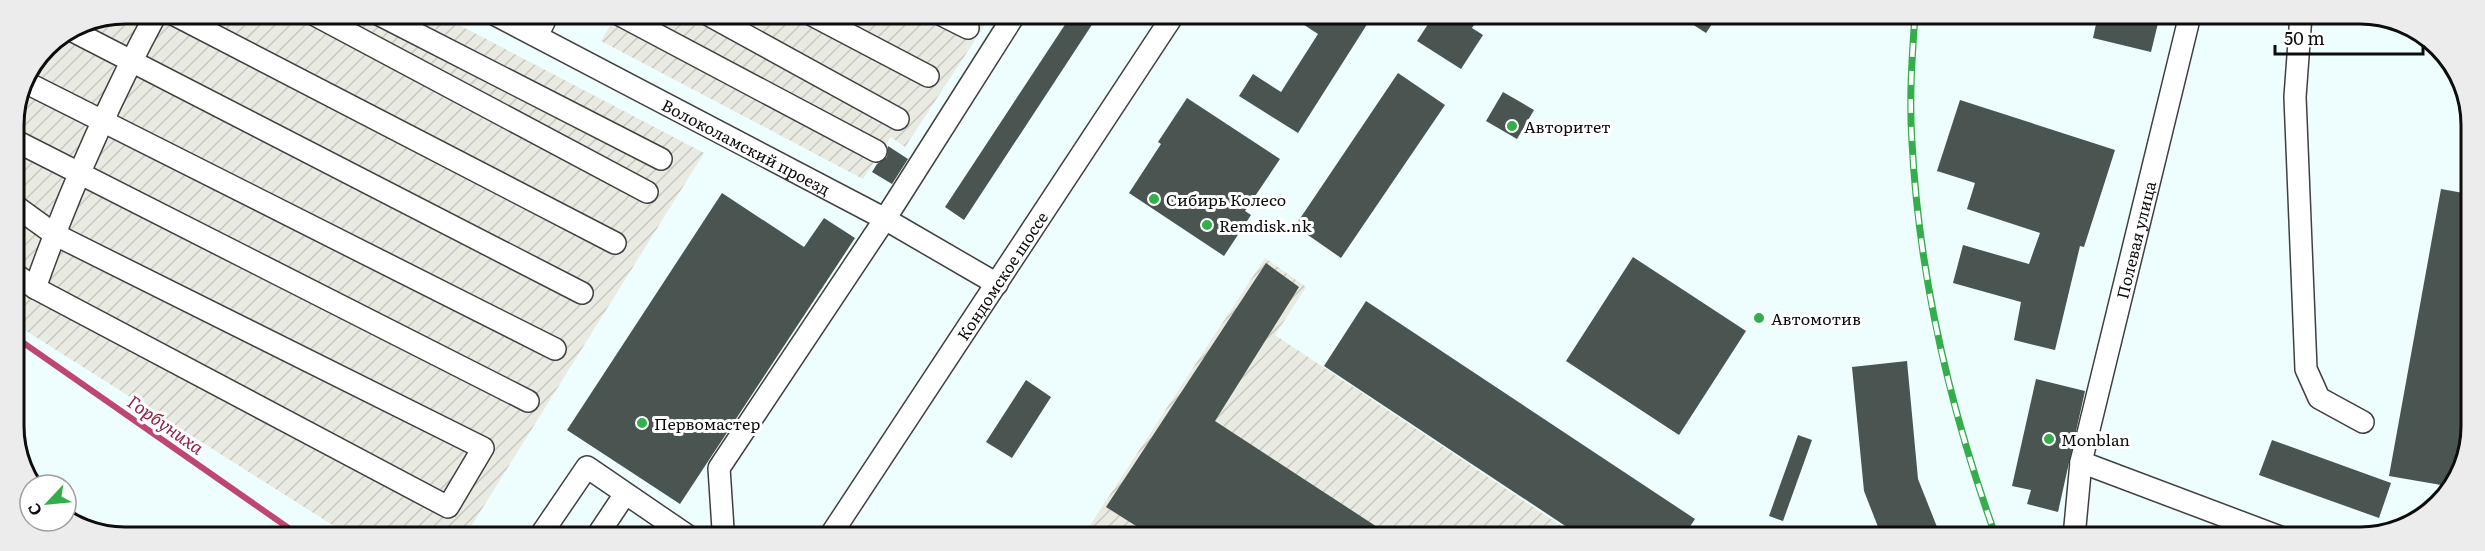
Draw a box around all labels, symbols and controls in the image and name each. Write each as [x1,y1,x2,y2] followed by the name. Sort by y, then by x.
[2275,18,2424,56] scale bar
[2284,24,2325,51] text: 50 m
[658,92,835,200] street label: Волоколамский проезд
[1524,114,1611,138] place label: Авторитет
[1505,119,1519,133] marker: Авторитет
[2109,178,2161,301] street label: Полевая улица
[1166,187,1286,211] place label: Сибирь Колесо
[1147,192,1161,206] marker: Сибирь Колесо
[950,206,1053,345] street label: Кондомское шоссе
[1219,213,1312,237] place label: Remdisk.nk
[1200,218,1214,232] marker: Remdisk.nk
[1771,306,1861,330] place label: Автомотив
[1752,311,1766,325] marker: Автомотив
[122,388,210,461] water label: Горбуниха
[654,411,760,435] place label: Первомастер
[635,416,649,430] marker: Первомастер
[2061,427,2130,451] place label: Monblan
[2042,432,2056,446] marker: Monblan
[18,473,78,533] north arrow
[20,500,47,520] text: С

